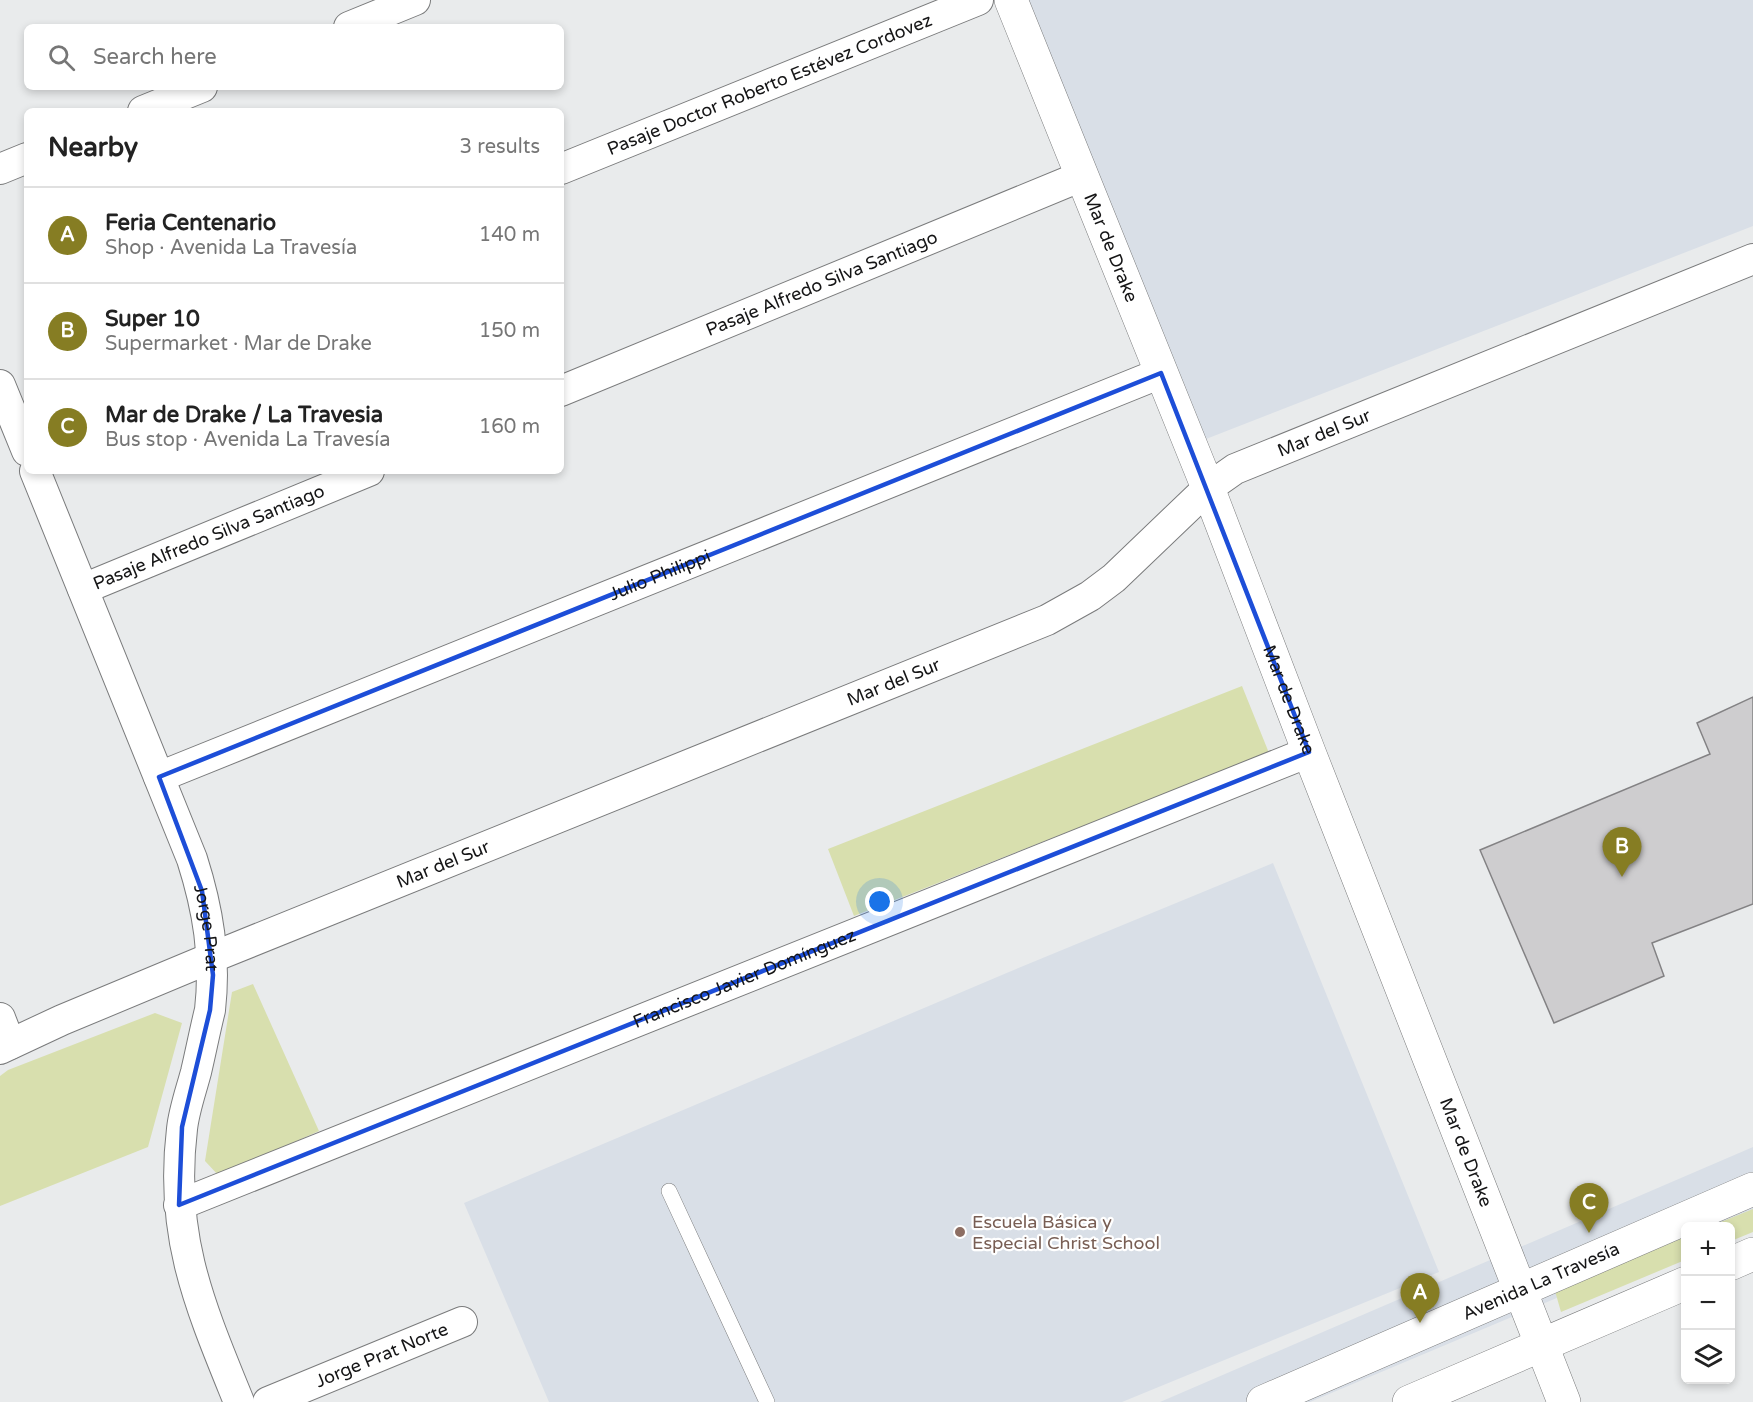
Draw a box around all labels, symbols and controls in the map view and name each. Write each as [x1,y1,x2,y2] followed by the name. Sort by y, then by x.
[604,9,935,160] street label: Pasaje Doctor Roberto Estévez Cordovez
[24,24,564,90] search box
[45,41,78,74] icon: search
[93,44,217,70] text: Search here
[48,132,138,163] text: Nearby
[460,135,540,159] text: 3 results
[1079,190,1143,305] street label: Mar de Drake
[105,210,276,236] text: Feria Centenario
[60,223,75,247] text: A
[479,223,540,247] text: 140 m
[703,226,941,341] street label: Pasaje Alfredo Silva Santiago
[105,236,357,260] text: Shop · Avenida La Travesía
[105,306,200,332] text: Super 10
[61,319,74,343] text: B
[479,319,540,343] text: 150 m
[105,332,372,356] text: Supermarket · Mar de Drake
[105,402,383,428] text: Mar de Drake / La Travesia
[1274,404,1374,462] street label: Mar del Sur
[61,415,74,439] text: C
[479,415,540,439] text: 160 m
[105,428,391,452] text: Bus stop · Avenida La Travesía
[90,480,328,595] street label: Pasaje Alfredo Silva Santiago
[606,545,714,605] street label: Julio Philippi
[1258,642,1320,758] street label: Mar de Drake
[844,653,943,711] street label: Mar del Sur
[1602,828,1642,877] pin: B
[393,835,493,893] street label: Mar del Sur
[189,882,223,972] street label: Jorge Prat
[865,887,894,916] your location
[630,924,859,1033] street label: Francisco Javier Domínguez
[1435,1095,1497,1210] street label: Mar de Drake
[1570,1184,1608,1233] pin: C
[972,1211,1160,1254] place label: Escuela Básica y Especial Christ School
[1681,1222,1735,1384] map controls
[1681,1222,1735,1276] button: +
[953,1225,967,1239] marker: Escuela Básica y Especial Christ School
[1459,1237,1623,1325] street label: Avenida La Travesía
[1400,1274,1440,1323] pin: A
[1681,1276,1735,1330] button: −
[312,1318,451,1392] street label: Jorge Prat Norte
[1681,1330,1735,1384] button: layers

